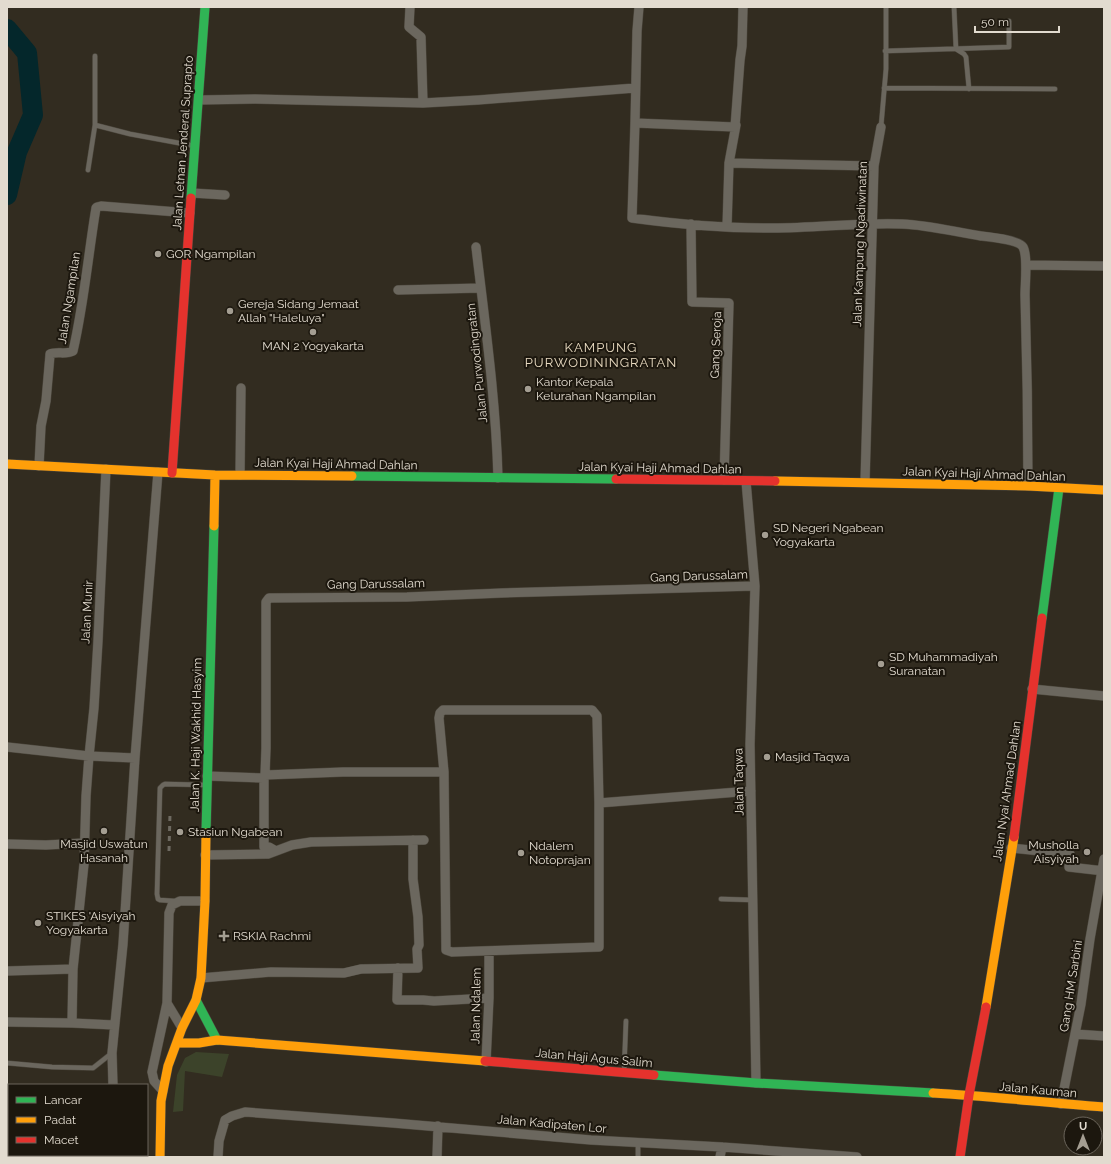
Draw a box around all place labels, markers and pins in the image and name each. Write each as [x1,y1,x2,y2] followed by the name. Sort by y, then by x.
[166,247,255,261] place label: GOR Ngampilan
[153,249,163,259] marker: GOR Ngampilan
[238,297,359,325] place label: Gereja Sidang Jemaat Allah "Haleluya"
[225,306,235,316] marker: Gereja Sidang Jemaat Allah "Haleluya"
[308,327,318,337] marker: MAN 2 Yogyakarta
[262,339,364,353] place label: MAN 2 Yogyakarta
[536,375,656,403] place label: Kantor Kepala Kelurahan Ngampilan
[523,384,533,394] marker: Kantor Kepala Kelurahan Ngampilan
[773,521,884,549] place label: SD Negeri Ngabean Yogyakarta
[760,530,770,540] marker: SD Negeri Ngabean Yogyakarta
[889,650,998,678] place label: SD Muhammadiyah Suranatan
[876,659,886,669] marker: SD Muhammadiyah Suranatan
[775,750,849,764] place label: Masjid Taqwa
[762,752,772,762] marker: Masjid Taqwa
[188,825,282,839] place label: Stasiun Ngabean
[99,826,109,836] marker: Masjid Uswatun Hasanah
[175,827,185,837] marker: Stasiun Ngabean
[60,837,148,865] place label: Masjid Uswatun Hasanah
[1028,838,1079,866] place label: Musholla Aisyiyah
[529,839,591,867] place label: Ndalem Notoprajan
[1082,847,1092,857] marker: Musholla Aisyiyah
[516,848,526,858] marker: Ndalem Notoprajan
[46,909,136,937] place label: STIKES 'Aisyiyah Yogyakarta
[33,918,43,928] marker: STIKES 'Aisyiyah Yogyakarta
[233,929,311,943] place label: RSKIA Rachmi
[218,930,230,942] marker: RSKIA Rachmi

